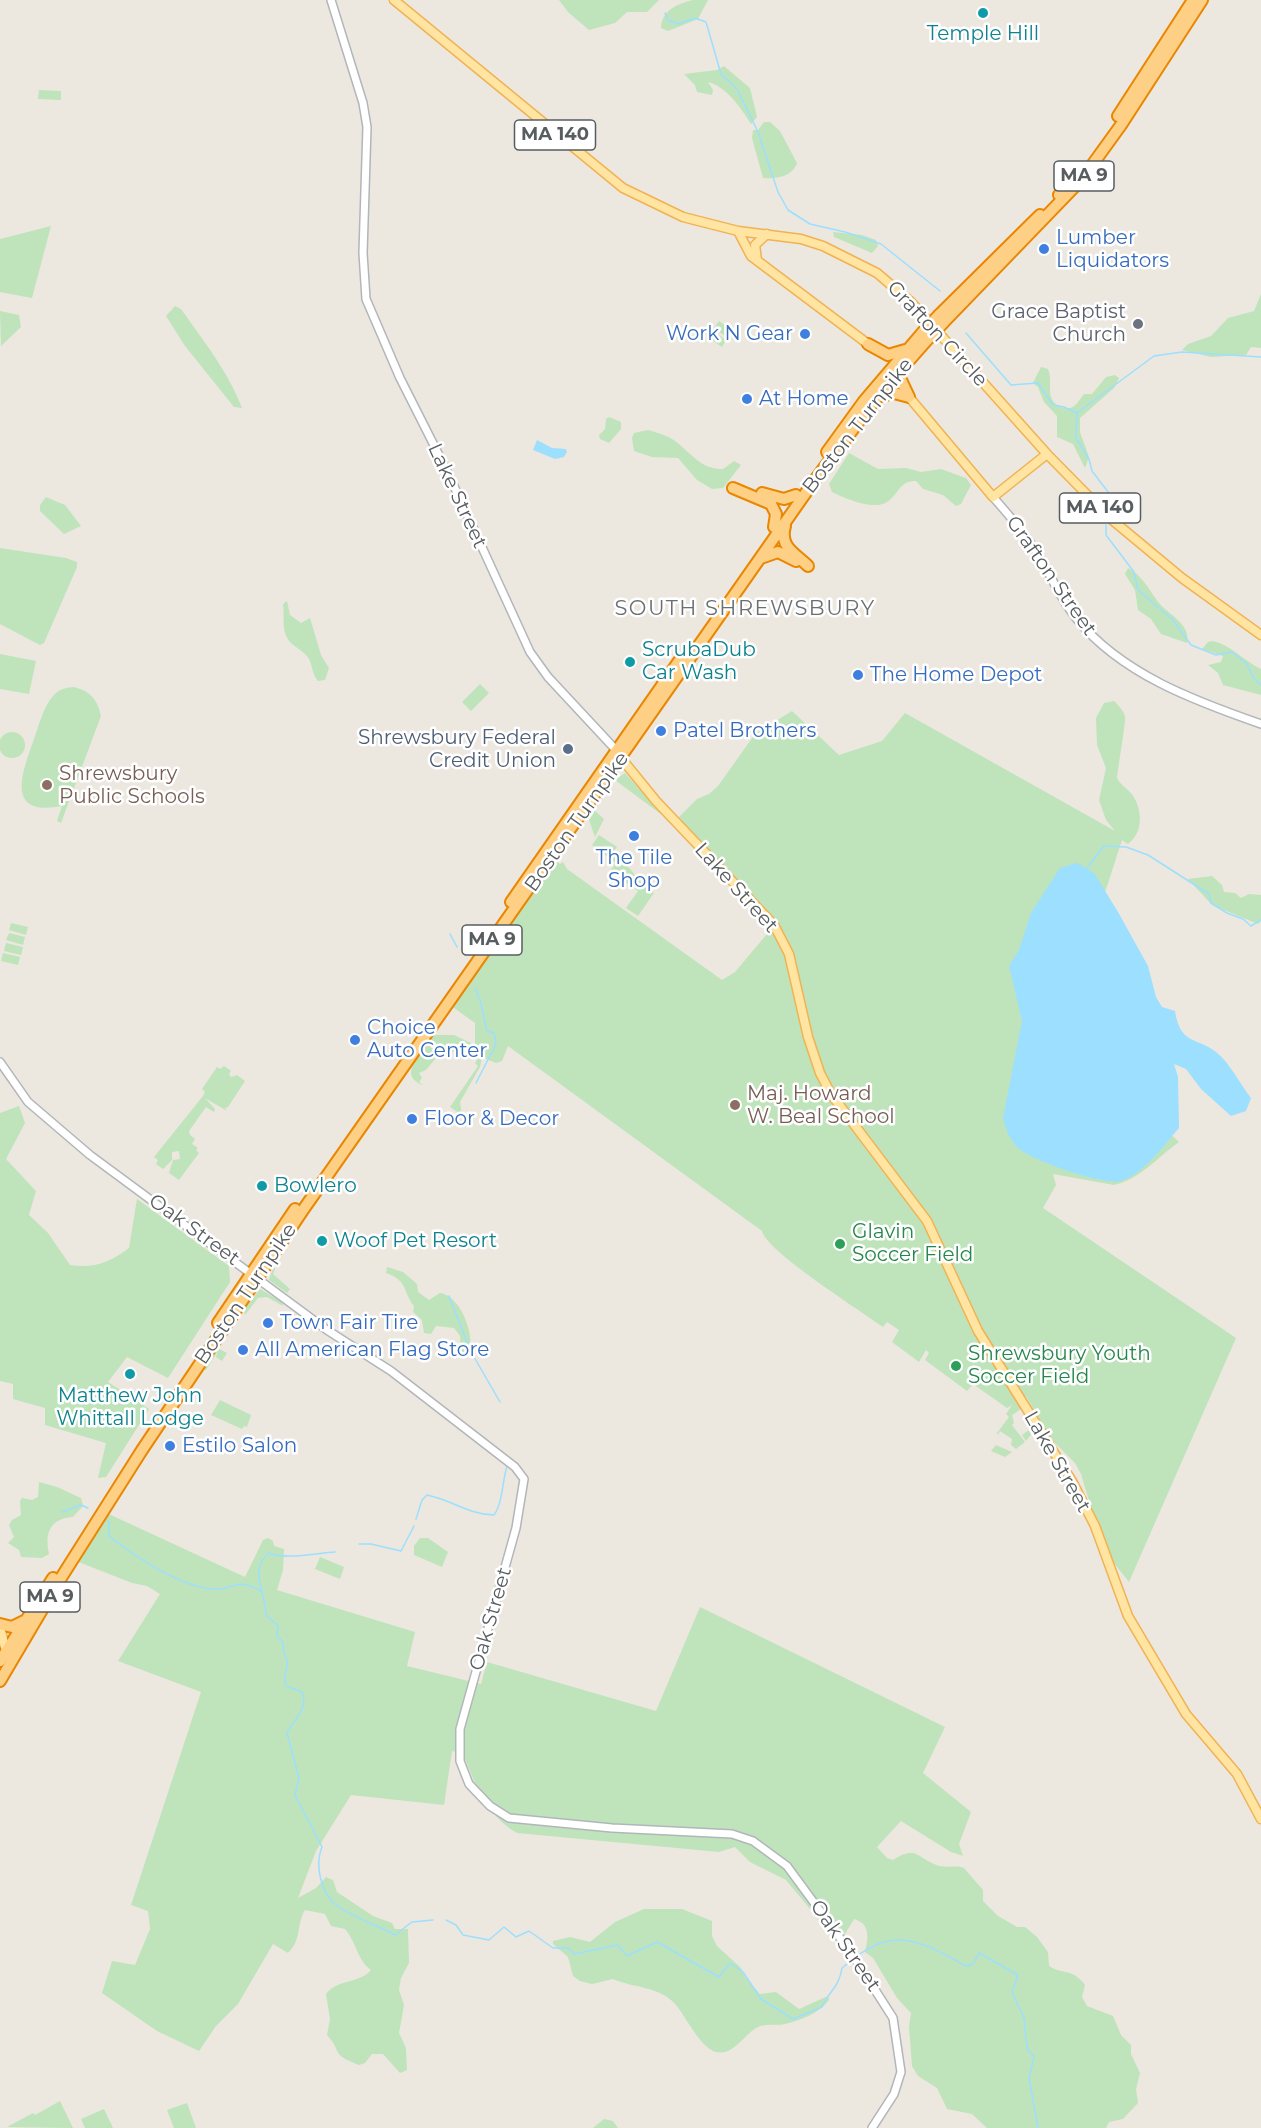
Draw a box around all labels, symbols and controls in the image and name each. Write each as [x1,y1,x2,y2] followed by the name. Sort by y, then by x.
[976,6,990,20] marker: Temple Hill
[927,22,1039,46] place label: Temple Hill
[514,120,596,150] road number: MA 140
[1054,161,1114,191] road number: MA 9
[1056,226,1169,273] place label: Lumber Liquidators
[1037,242,1051,256] marker: Lumber Liquidators
[882,276,992,392] street label: Grafton Circle
[991,300,1126,347] place label: Grace Baptist Church
[1131,317,1145,331] marker: Grace Baptist Church
[666,322,793,346] place label: Work N Gear
[798,327,812,341] marker: Work N Gear
[798,354,918,498] street label: Boston Turnpike
[759,387,849,411] place label: At Home
[740,392,754,406] marker: At Home
[422,440,492,552] street label: Lake Street
[1060,493,1140,523] road number: MA 140
[1001,511,1101,641] street label: Grafton Street
[614,596,876,622] district label: SOUTH SHREWSBURY
[642,638,756,685] place label: ScrubaDub Car Wash
[623,655,637,669] marker: ScrubaDub Car Wash
[870,663,1042,687] place label: The Home Depot
[851,668,865,682] marker: The Home Depot
[673,719,816,743] place label: Patel Brothers
[654,724,668,738] marker: Patel Brothers
[358,726,556,773] place label: Shrewsbury Federal Credit Union
[561,742,575,756] marker: Shrewsbury Federal Credit Union
[520,748,634,896] street label: Boston Turnpike
[59,762,205,809] place label: Shrewsbury Public Schools
[40,778,54,792] marker: Shrewsbury Public Schools
[627,829,641,843] marker: The Tile Shop
[689,838,783,938] street label: Lake Street
[596,846,672,893] place label: The Tile Shop
[462,925,522,955] road number: MA 9
[367,1016,487,1063] place label: Choice Auto Center
[348,1033,362,1047] marker: Choice Auto Center
[747,1082,895,1129] place label: Maj. Howard W. Beal School
[728,1098,742,1112] marker: Maj. Howard W. Beal School
[424,1107,559,1131] place label: Floor & Decor
[405,1112,419,1126] marker: Floor & Decor
[274,1174,357,1198] place label: Bowlero
[255,1179,269,1193] marker: Bowlero
[144,1189,244,1271] street label: Oak Street
[190,1219,302,1369] street label: Boston Turnpike
[852,1220,973,1267] place label: Glavin Soccer Field
[334,1229,497,1253] place label: Woof Pet Resort
[315,1234,329,1248] marker: Woof Pet Resort
[833,1237,847,1251] marker: Glavin Soccer Field
[280,1311,418,1335] place label: Town Fair Tire
[261,1316,275,1330] marker: Town Fair Tire
[255,1338,489,1362] place label: All American Flag Store
[968,1342,1151,1389] place label: Shrewsbury Youth Soccer Field
[236,1343,250,1357] marker: All American Flag Store
[949,1359,963,1373] marker: Shrewsbury Youth Soccer Field
[123,1367,137,1381] marker: Matthew John Whittall Lodge
[56,1384,204,1431] place label: Matthew John Whittall Lodge
[1018,1407,1096,1517] street label: Lake Street
[182,1434,297,1458] place label: Estilo Salon
[163,1439,177,1453] marker: Estilo Salon
[465,1565,517,1673] street label: Oak Street
[20,1582,80,1612] road number: MA 9
[805,1896,885,1996] street label: Oak Street

